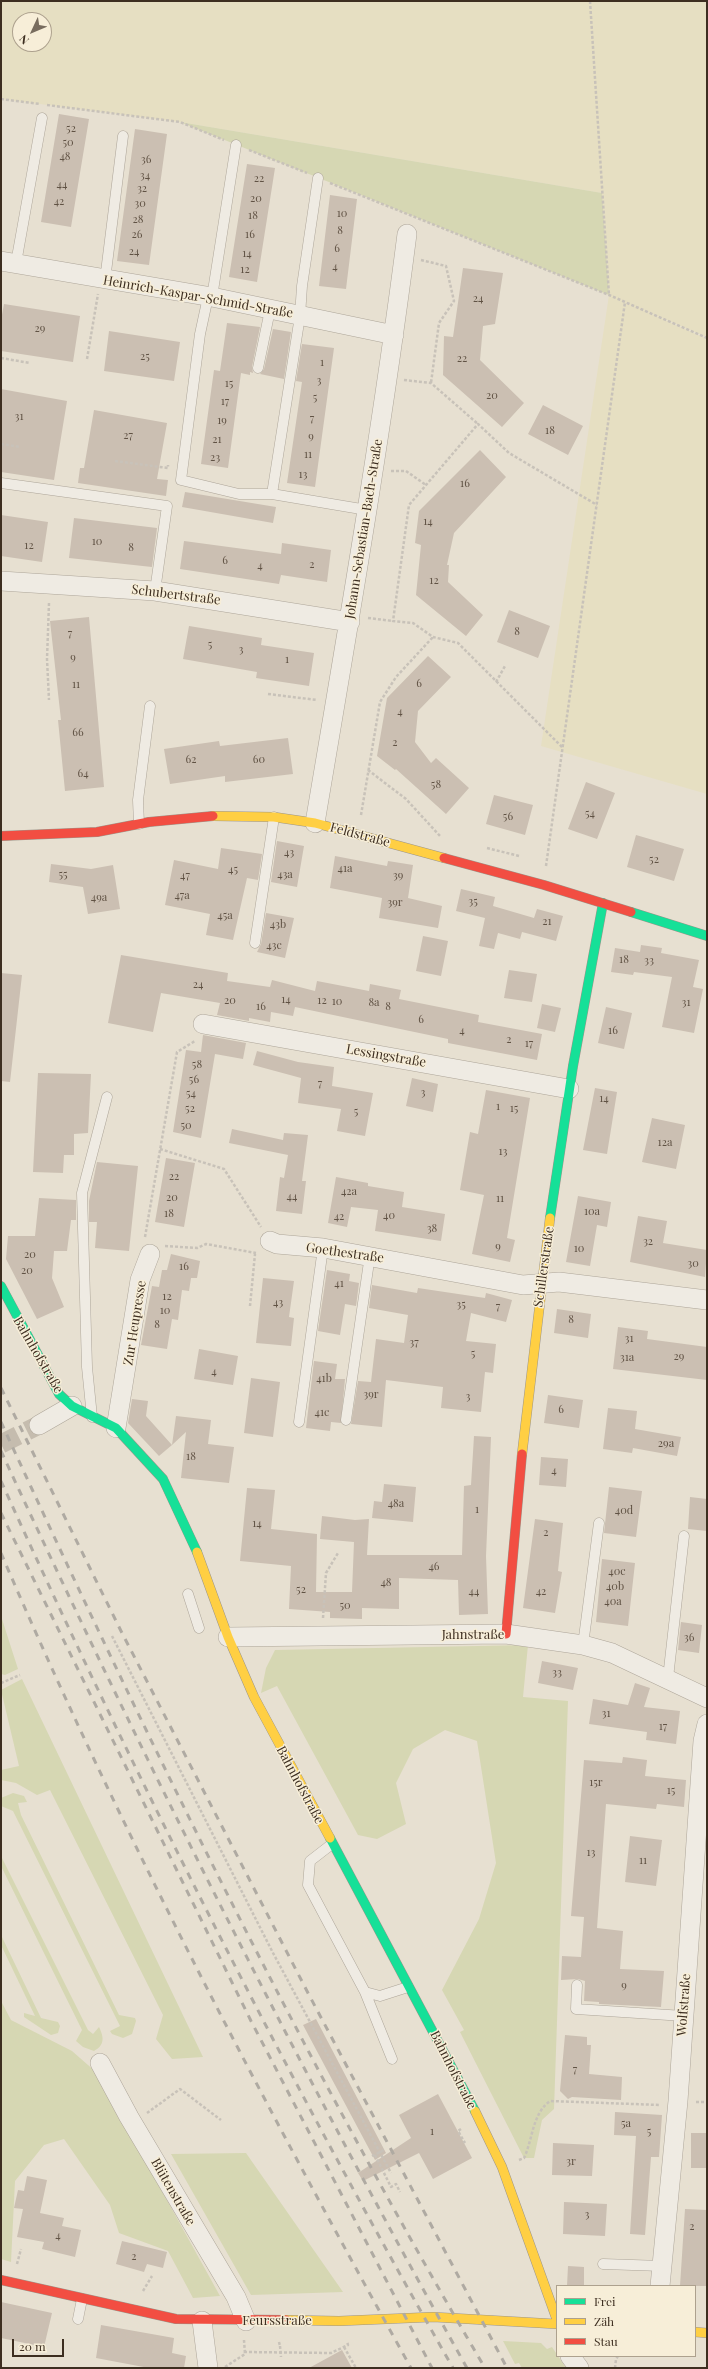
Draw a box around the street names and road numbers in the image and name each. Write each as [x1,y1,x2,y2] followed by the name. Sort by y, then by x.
[102,273,294,321] street label: Heinrich-Kaspar-Schmid-Straße
[342,438,386,620] street label: Johann-Sebastian-Bach-Straße
[131,582,221,608] street label: Schubertstraße
[328,819,392,851] street label: Feldstraße
[345,1041,427,1071] street label: Lessingstraße
[531,1226,557,1308] street label: Schillerstraße
[305,1240,385,1266] street label: Goethestraße
[121,1279,149,1367] street label: Zur Heupresse
[10,1314,66,1396] street label: Bahnhofstraße
[442,1627,504,1643] street label: Jahnstraße
[273,1743,327,1827] street label: Bahnhofstraße
[674,1973,694,2037] street label: Wolfstraße
[427,2028,479,2112] street label: Bahnhofstraße
[147,2156,199,2228] street label: Blütenstraße
[242,2313,312,2329] street label: Feursstraße

